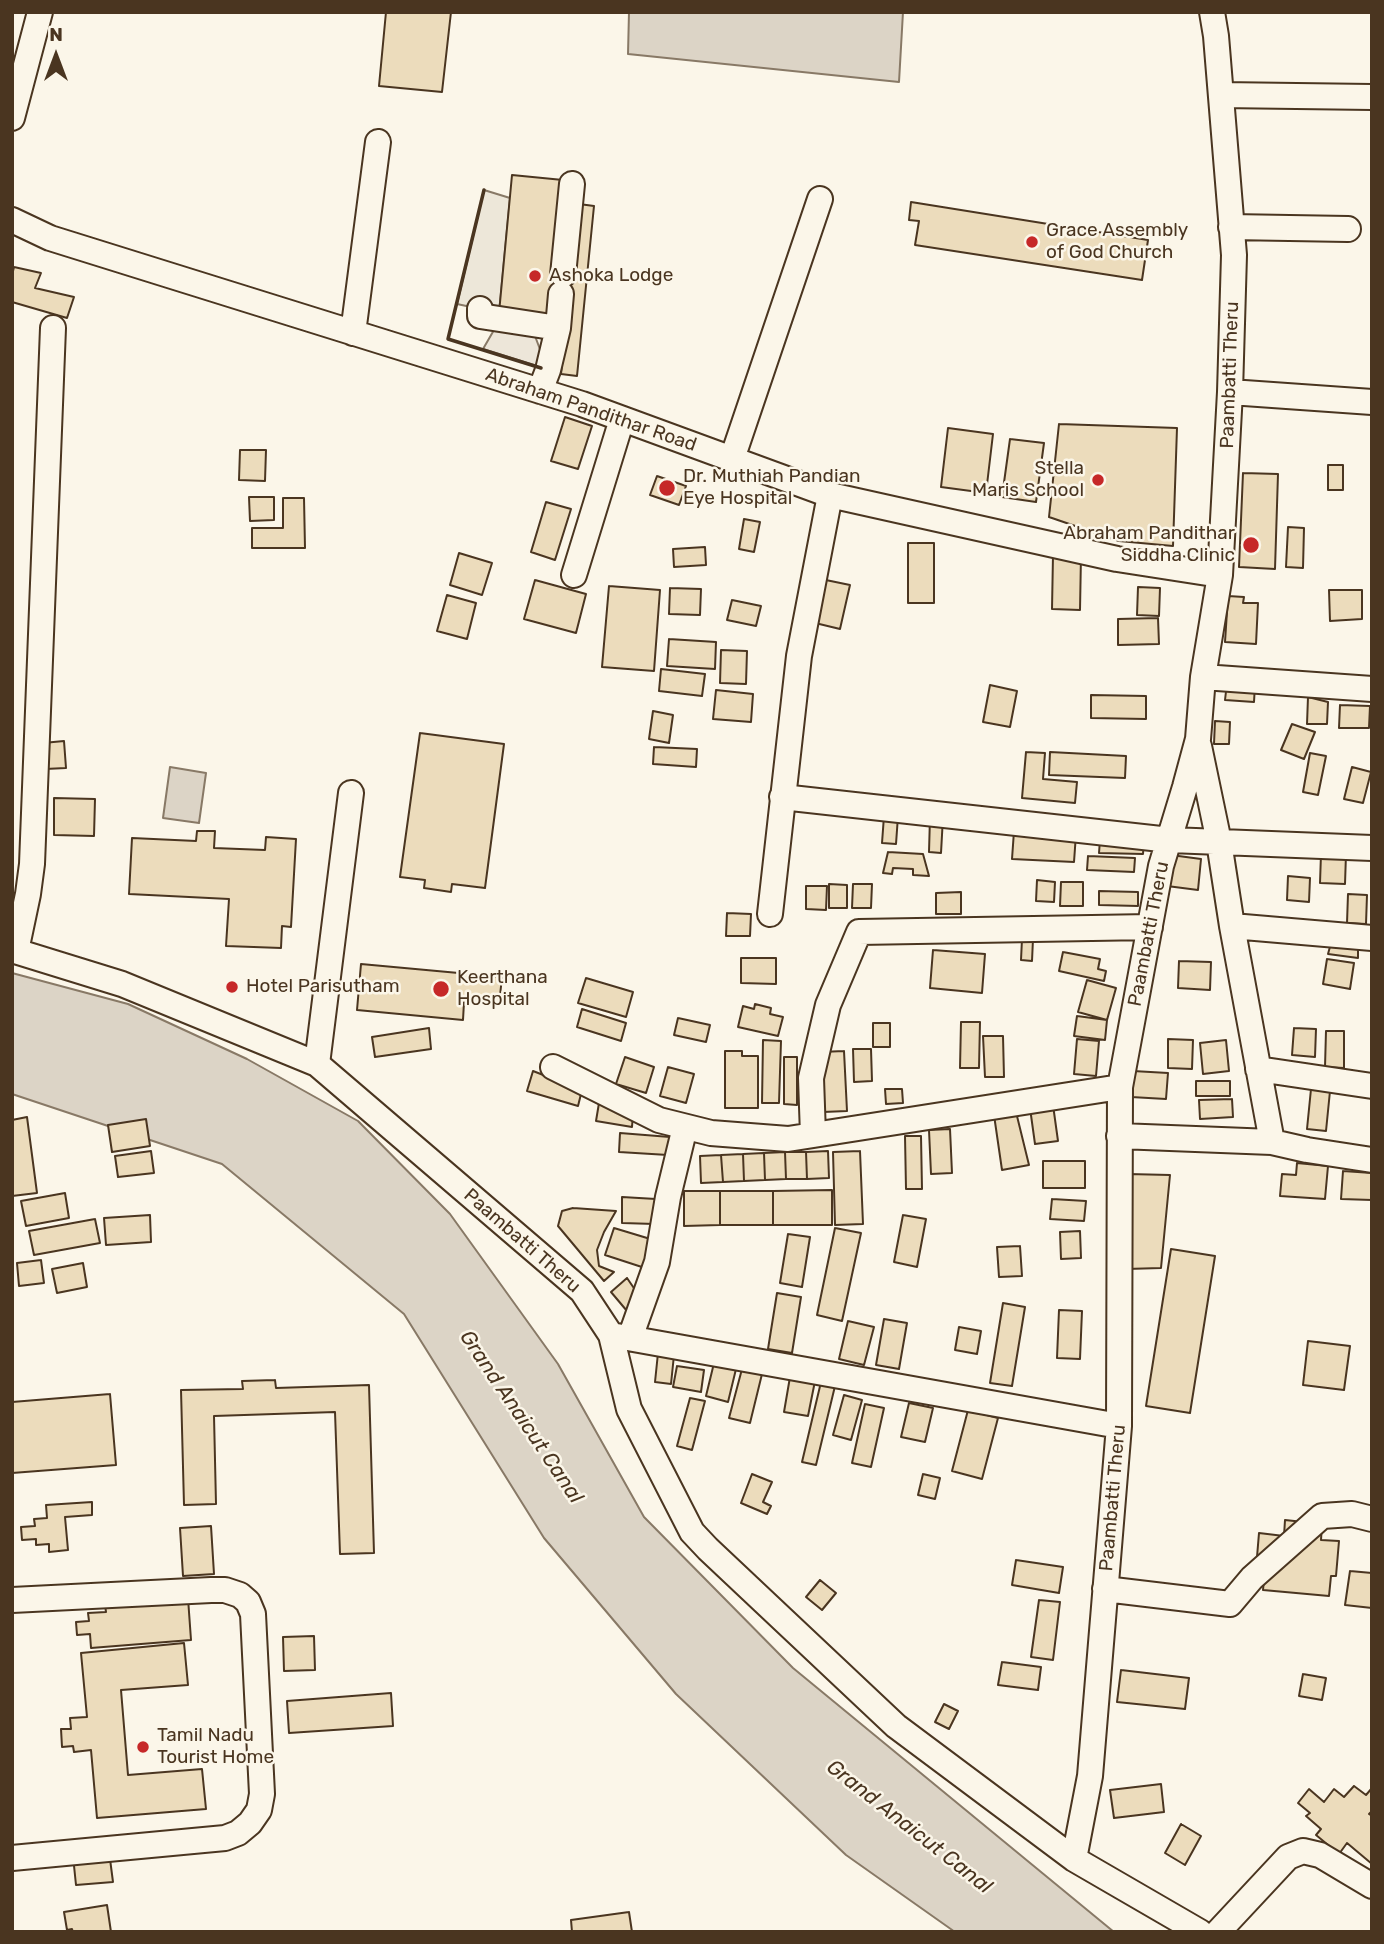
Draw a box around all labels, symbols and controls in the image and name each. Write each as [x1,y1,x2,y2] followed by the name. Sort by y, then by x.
[21,21,91,91] north arrow
[49,23,63,46] text: N
[1046,220,1188,264] place label: Grace Assembly of God Church
[1024,234,1040,250] marker: Grace Assembly of God Church
[549,265,673,287] place label: Ashoka Lodge
[527,268,543,284] marker: Ashoka Lodge
[1216,301,1244,449] street label: Paambatti Theru
[483,363,699,457] street label: Abraham Pandithar Road
[972,458,1084,502] place label: Stella Maris School
[683,466,860,510] place label: Dr. Muthiah Pandian Eye Hospital
[1090,472,1106,488] marker: Stella Maris School
[657,478,677,498] marker: Dr. Muthiah Pandian Eye Hospital
[1063,523,1235,567] place label: Abraham Pandithar Siddha Clinic
[1241,535,1261,555] marker: Abraham Pandithar Siddha Clinic
[1124,860,1174,1008] street label: Paambatti Theru
[457,967,548,1011] place label: Keerthana Hospital
[246,976,400,998] place label: Hotel Parisutham
[224,979,240,995] marker: Hotel Parisutham
[431,979,451,999] marker: Keerthana Hospital
[459,1184,585,1298] street label: Paambatti Theru
[454,1326,588,1508] water label: Grand Anaicut Canal
[1095,1424,1131,1572] street label: Paambatti Theru
[157,1725,274,1769] place label: Tamil Nadu Tourist Home
[135,1739,151,1755] marker: Tamil Nadu Tourist Home
[821,1754,997,1900] water label: Grand Anaicut Canal

